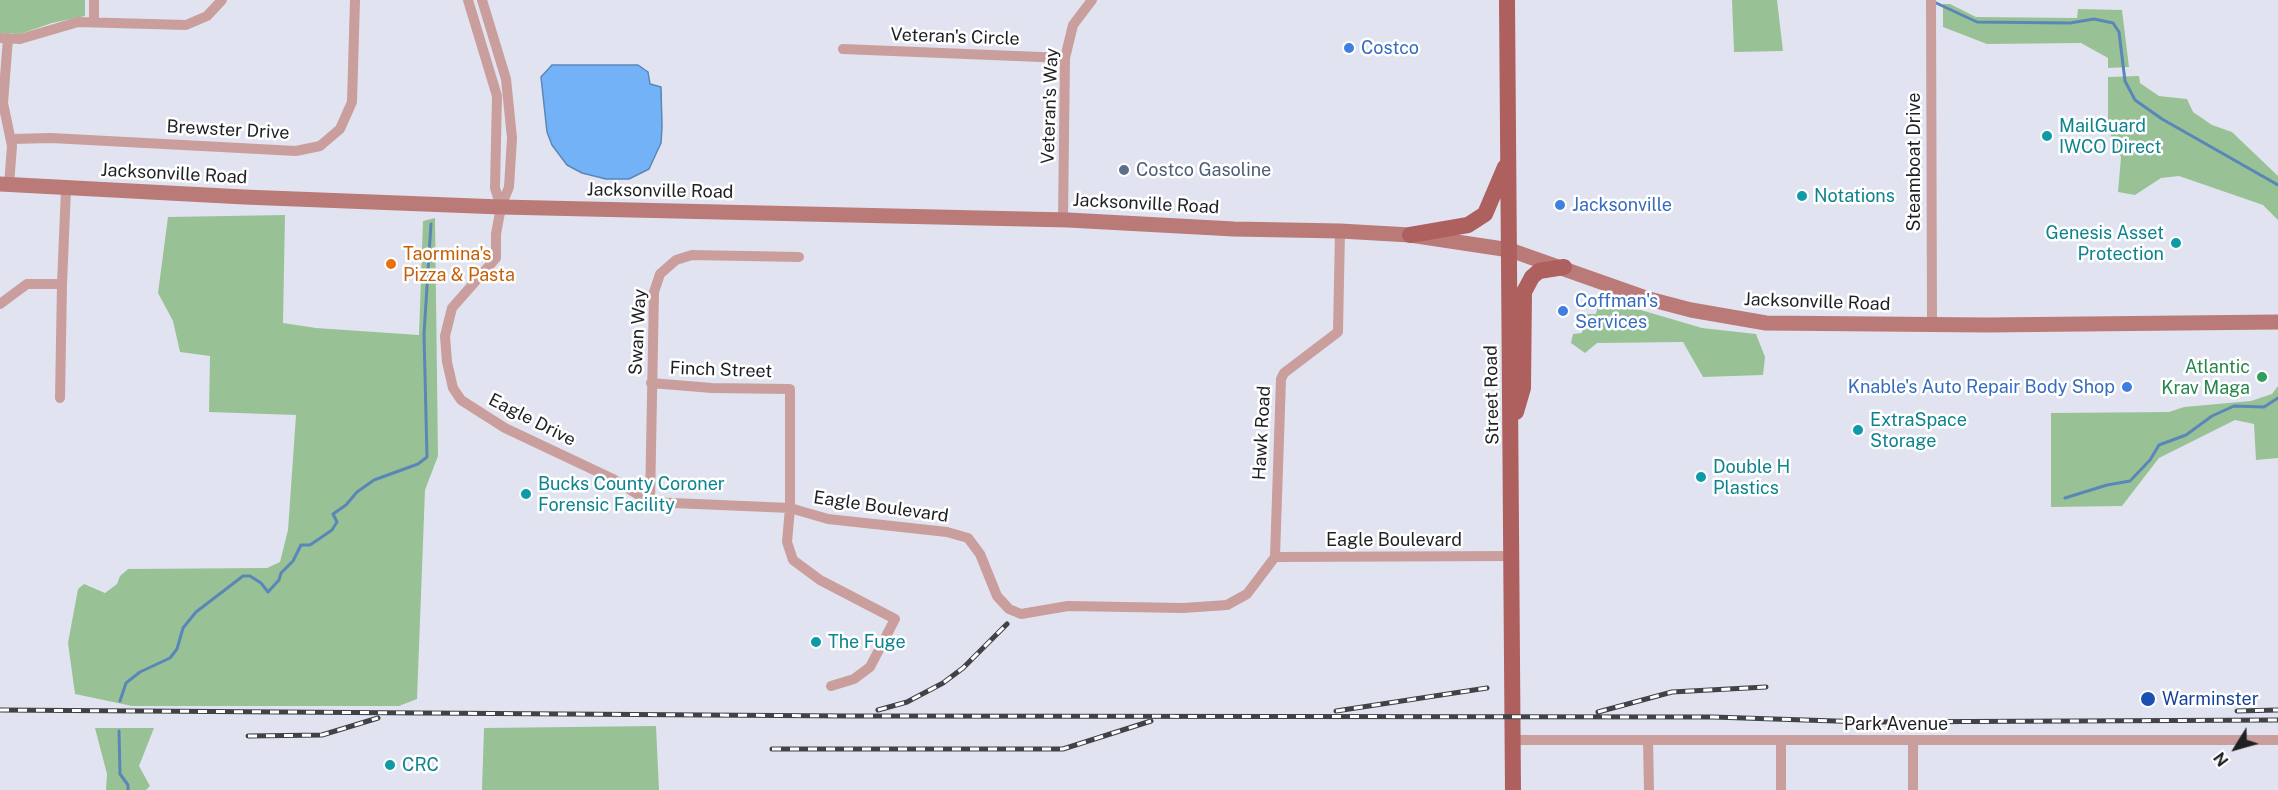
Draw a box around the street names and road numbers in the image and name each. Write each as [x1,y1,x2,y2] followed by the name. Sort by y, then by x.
[890,24,1020,50] street label: Veteran's Circle
[1037,47,1063,165] street label: Veteran's Way
[1903,93,1925,231] street label: Steamboat Drive
[166,116,290,144] street label: Brewster Drive
[100,159,248,189] street label: Jacksonville Road
[586,179,734,203] street label: Jacksonville Road
[1072,189,1220,219] street label: Jacksonville Road
[625,288,651,376] street label: Swan Way
[1743,289,1891,315] street label: Jacksonville Road
[1480,345,1504,445] street label: Street Road
[669,357,773,383] street label: Finch Street
[1249,385,1275,481] street label: Hawk Road
[485,389,579,451] street label: Eagle Drive
[812,487,950,527] street label: Eagle Boulevard
[1326,529,1462,551] street label: Eagle Boulevard
[1844,713,1948,735] street label: Park Avenue

